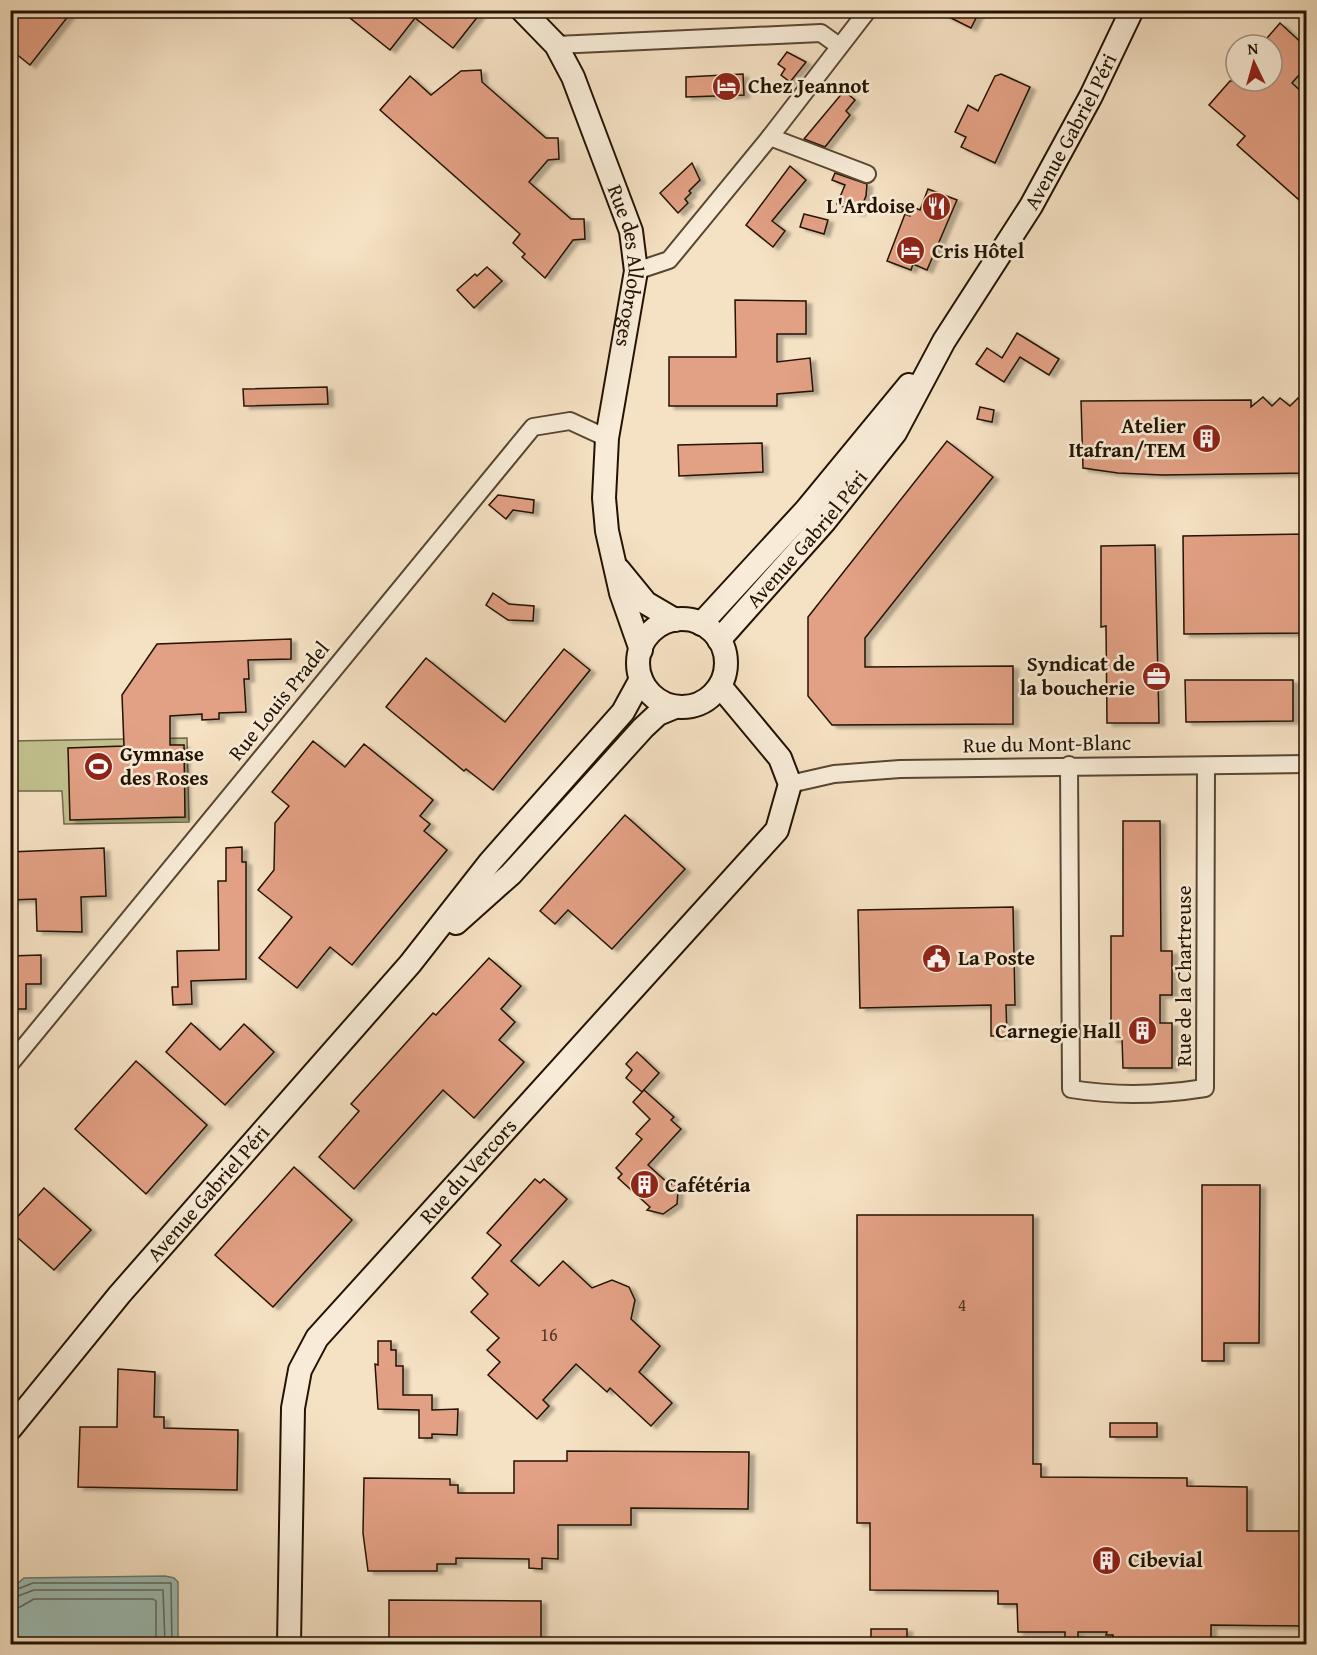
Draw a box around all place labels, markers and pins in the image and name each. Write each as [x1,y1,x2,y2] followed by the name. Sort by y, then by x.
[711,70,743,102] hotel icon: Chez Jeannot
[748,70,870,101] place label: Chez Jeannot
[826,190,915,221] place label: L'Ardoise
[920,190,952,222] restaurant icon: L'Ardoise
[895,235,927,267] hotel icon: Cris Hôtel
[932,235,1025,266] place label: Cris Hôtel
[1069,410,1186,465] place label: Atelier Itafran/TEM
[1191,422,1223,454] building icon: Atelier Itafran/TEM
[1020,648,1135,703] place label: Syndicat de la boucherie
[1140,660,1172,692] office icon: Syndicat de la boucherie
[120,738,209,793] place label: Gymnase des Roses
[83,750,115,782] sports icon: Gymnase des Roses
[921,942,953,974] public building icon: La Poste
[958,942,1035,973] place label: La Poste
[995,1015,1121,1046] place label: Carnegie Hall
[1126,1015,1158,1047] building icon: Carnegie Hall
[628,1169,660,1201] building icon: Cafétéria
[665,1169,751,1200] place label: Cafétéria
[1091,1544,1123,1576] building icon: Cibevial
[1128,1544,1203,1575] place label: Cibevial

